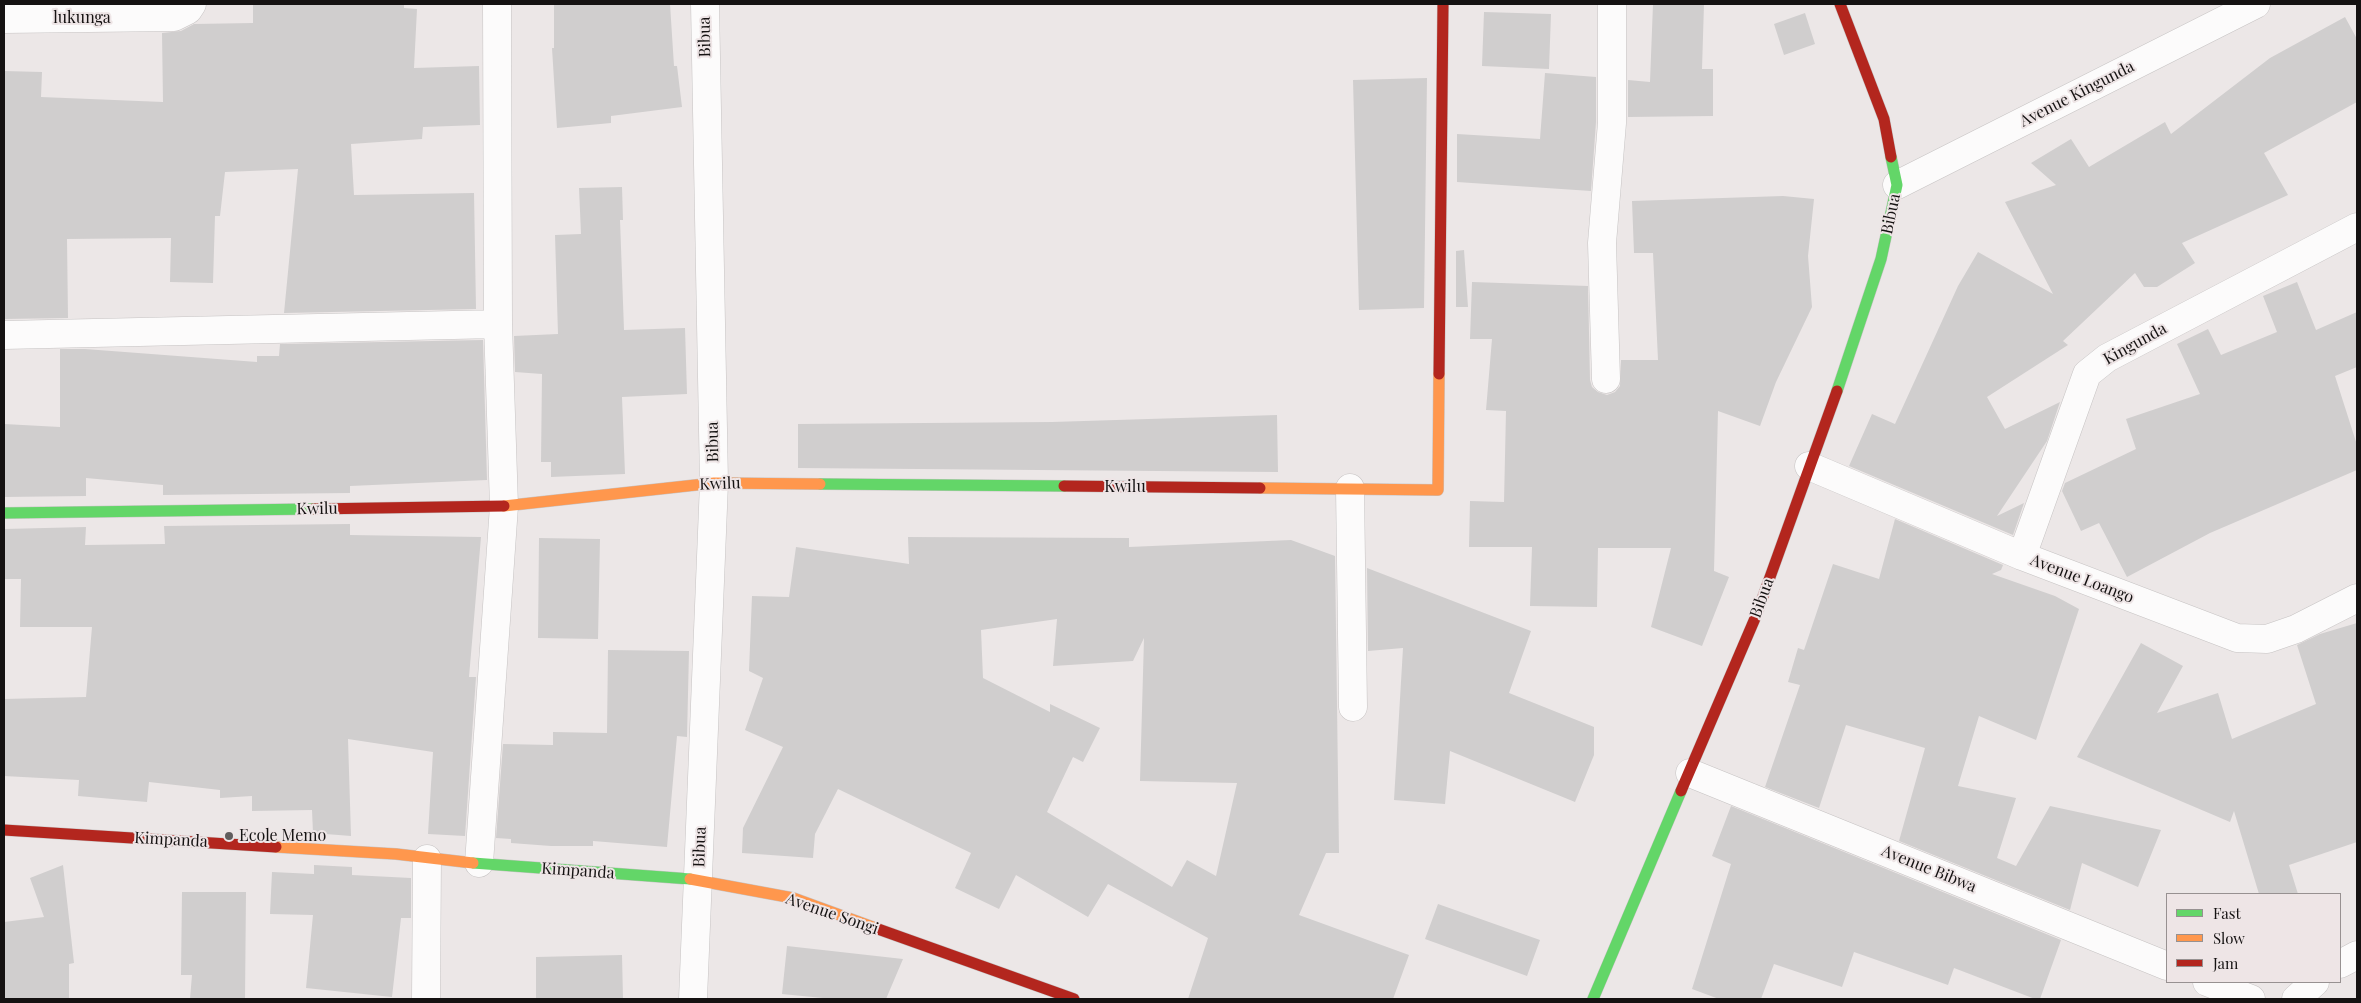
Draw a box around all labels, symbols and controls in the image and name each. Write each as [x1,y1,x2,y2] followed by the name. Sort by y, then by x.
[53,8,111,28] street label: lukunga
[695,16,715,58] street label: Bibua
[2017,57,2137,131] street label: Avenue Kingunda
[1877,192,1905,236] street label: Bibua
[2100,319,2170,369] street label: Kingunda
[703,421,723,463] street label: Bibua
[699,474,741,494] street label: Kwilu
[1104,477,1146,497] street label: Kwilu
[296,499,338,519] street label: Kwilu
[2028,550,2136,608] street label: Avenue Loango
[1746,576,1778,620] street label: Bibua
[239,826,326,846] place label: Ecole Memo
[690,826,710,868] street label: Bibua
[134,828,208,852] street label: Kimpanda
[223,830,235,842] marker: Ecole Memo
[1879,841,1979,897] street label: Avenue Bibwa
[541,859,615,883] street label: Kimpanda
[783,889,881,939] street label: Avenue Songi
[2166,893,2341,983] legend
[2213,903,2241,923] text: Fast
[2213,928,2245,948] text: Slow
[2213,953,2238,973] text: Jam

